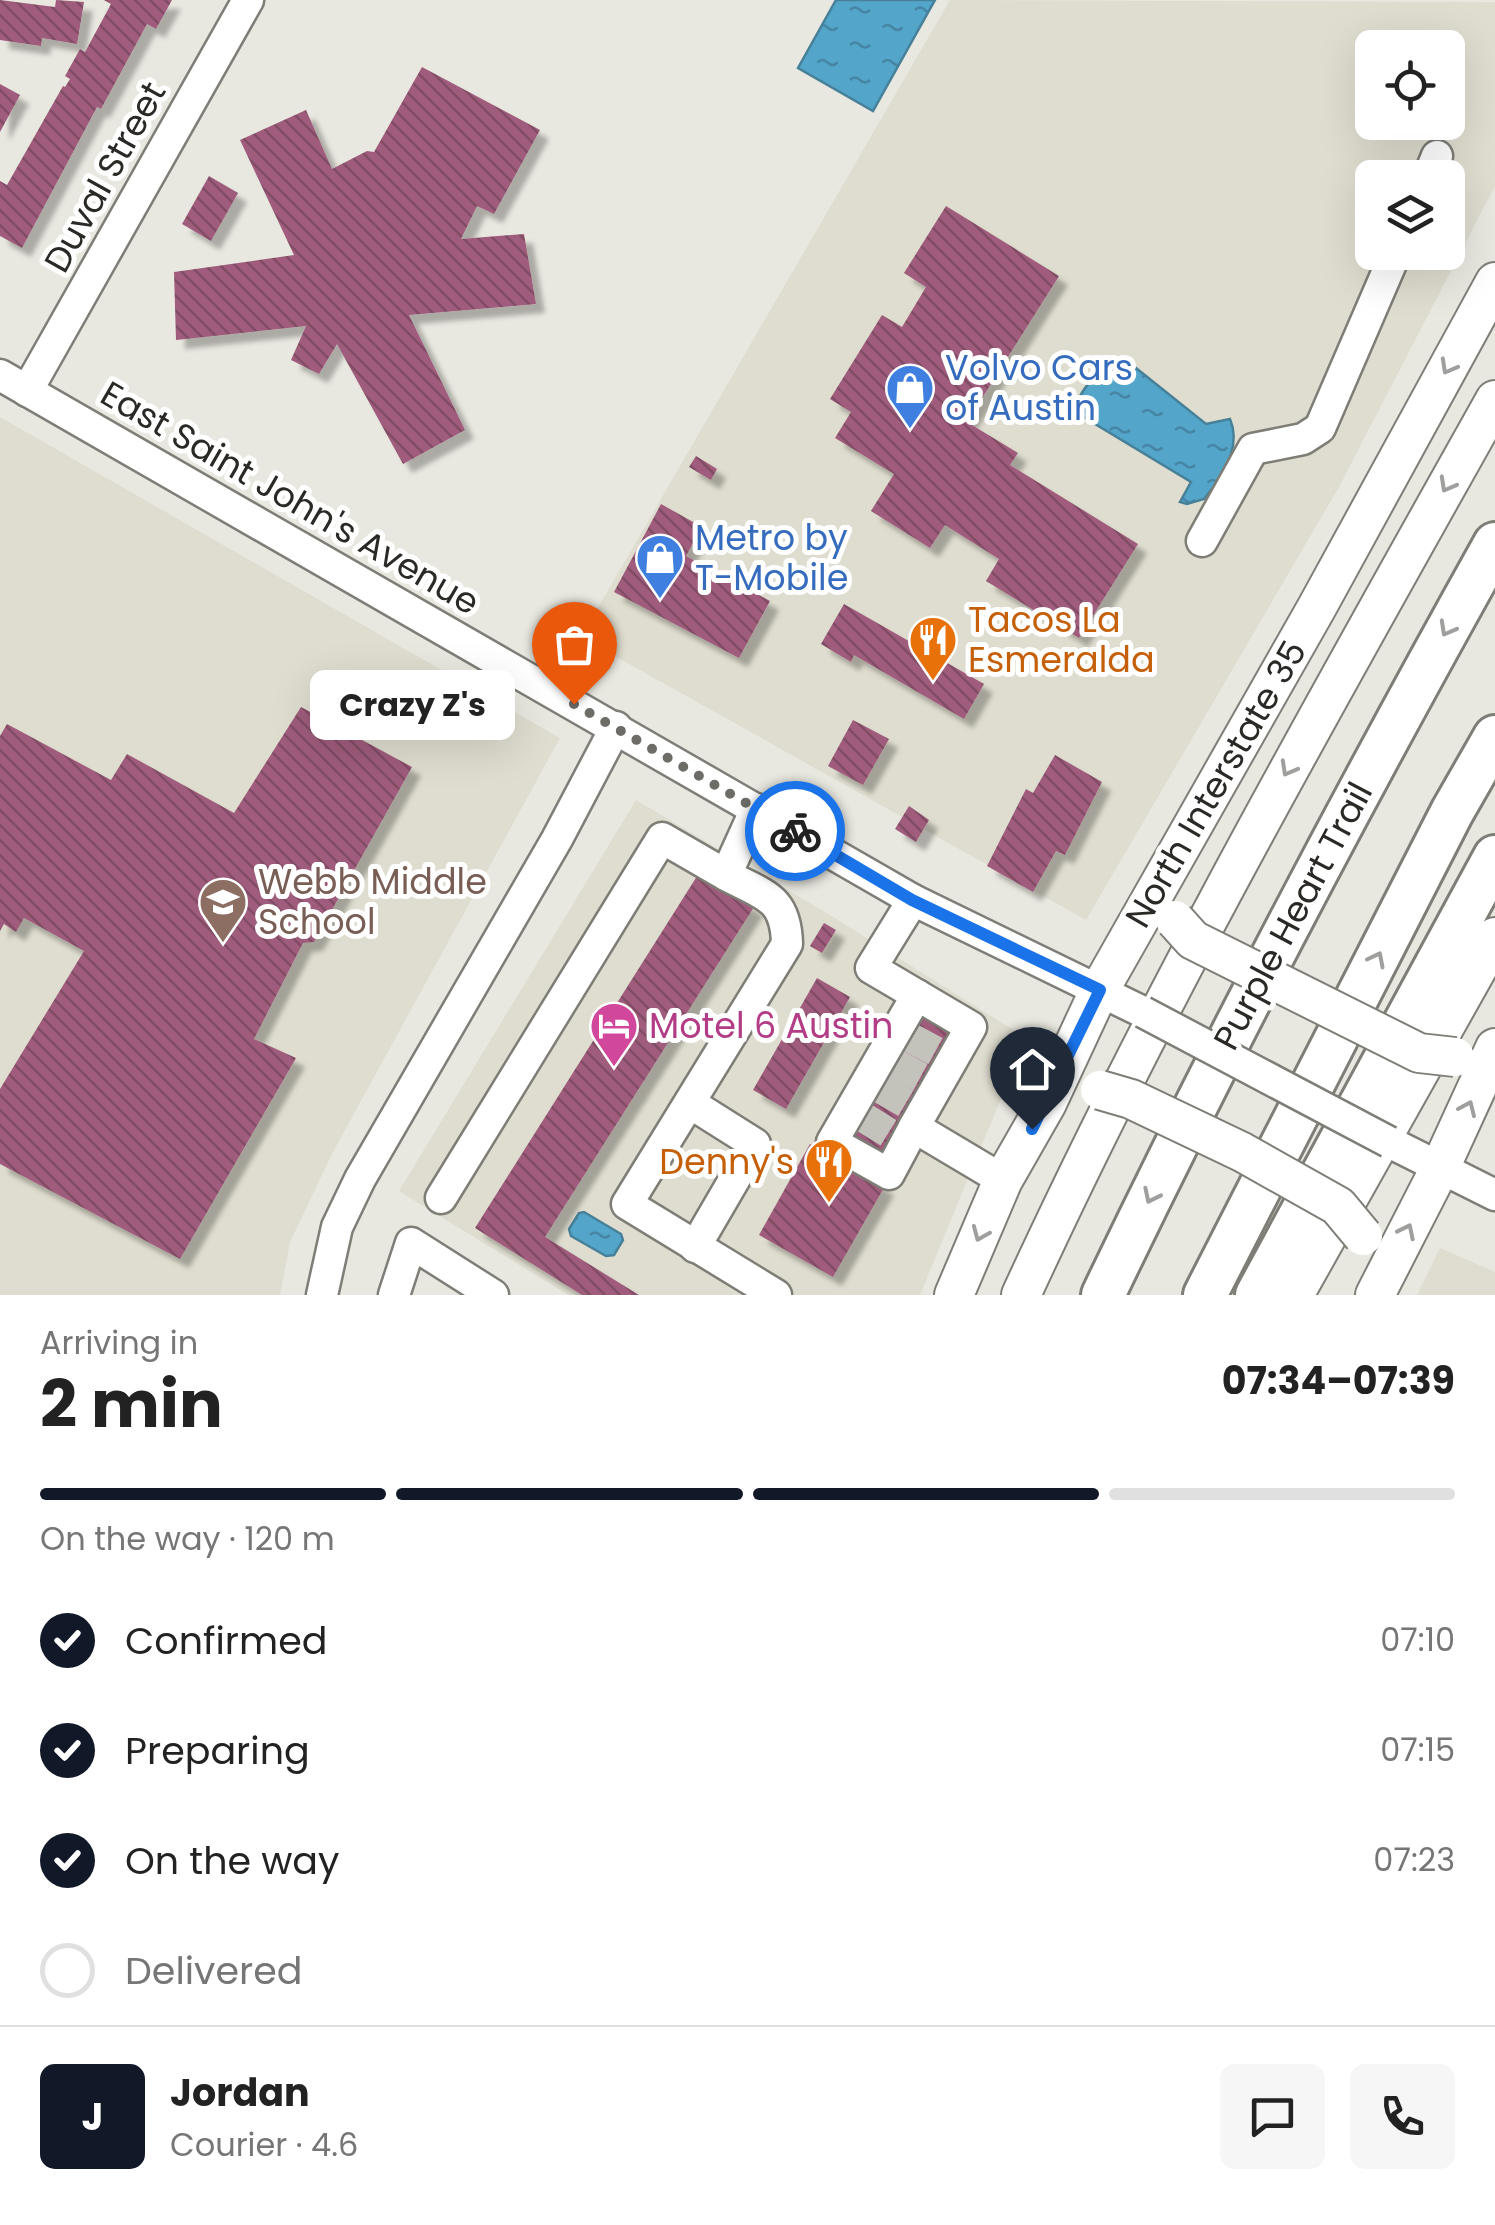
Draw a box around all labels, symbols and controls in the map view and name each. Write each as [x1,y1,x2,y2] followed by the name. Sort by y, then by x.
[1355,30,1465,270] map controls
[1355,30,1465,140] button: locate
[32,73,177,281] street label: Duval Street
[1355,160,1465,270] button: layers
[945,343,1133,432] place label: Volvo Cars of Austin
[1441,357,1461,375] one-way arrow
[884,362,936,430] shop icon: Volvo Cars of Austin
[92,369,489,626] street label: East Saint John's Avenue
[1440,474,1460,492] one-way arrow
[695,513,848,602] place label: Metro by T-Mobile
[634,532,686,600] shop icon: Metro by T-Mobile
[968,595,1155,684] place label: Tacos La Esmeralda
[532,602,617,705] pin
[907,614,959,682] restaurant icon: Tacos La Esmeralda
[547,617,602,672] icon: bag
[1440,618,1460,636] one-way arrow
[1113,631,1318,936] street label: North Interstate 35
[309,669,514,739] callout: Crazy Z's
[339,682,486,727] text: Crazy Z's
[1281,758,1301,776] one-way arrow
[1201,773,1384,1058] street label: Purple Heart Trail
[745,781,845,881] courier
[768,804,823,859] icon: bike
[258,857,487,946] place label: Webb Middle School
[197,876,249,944] school or university icon: Webb Middle School
[1364,951,1384,969] one-way arrow
[588,1000,640,1068] hotel icon: Motel 6 Austin
[649,1001,894,1050] place label: Motel 6 Austin
[990,1027,1075,1130] pin
[1005,1042,1060,1097] icon: home
[1456,1100,1476,1118] one-way arrow
[803,1136,855,1204] restaurant icon: Denny's
[659,1137,794,1186] place label: Denny's
[1143,1186,1163,1204] one-way arrow
[972,1224,992,1242] one-way arrow
[1395,1224,1414,1242] one-way arrow
[40,1320,198,1365] text: Arriving in
[1222,1354,1455,1407] text: 07:34–07:39
[40,1359,223,1450] text: 2 min
[40,1516,335,1561] text: On the way · 120 m
[40,1613,95,1668] icon: check
[125,1614,327,1667] text: Confirmed
[1380,1617,1455,1662] text: 07:10
[40,1723,95,1778] icon: check
[125,1724,310,1777] text: Preparing
[1380,1727,1455,1772] text: 07:15
[40,1833,95,1888] icon: check
[125,1834,339,1887] text: On the way
[1373,1837,1455,1882] text: 07:23
[125,1944,302,1997] text: Delivered
[1220,2064,1325,2169] button: chat
[1350,2064,1455,2169] button: phone
[170,2066,310,2119] text: Jordan
[82,2090,103,2143] text: J
[170,2122,358,2167] text: Courier · 4.6

